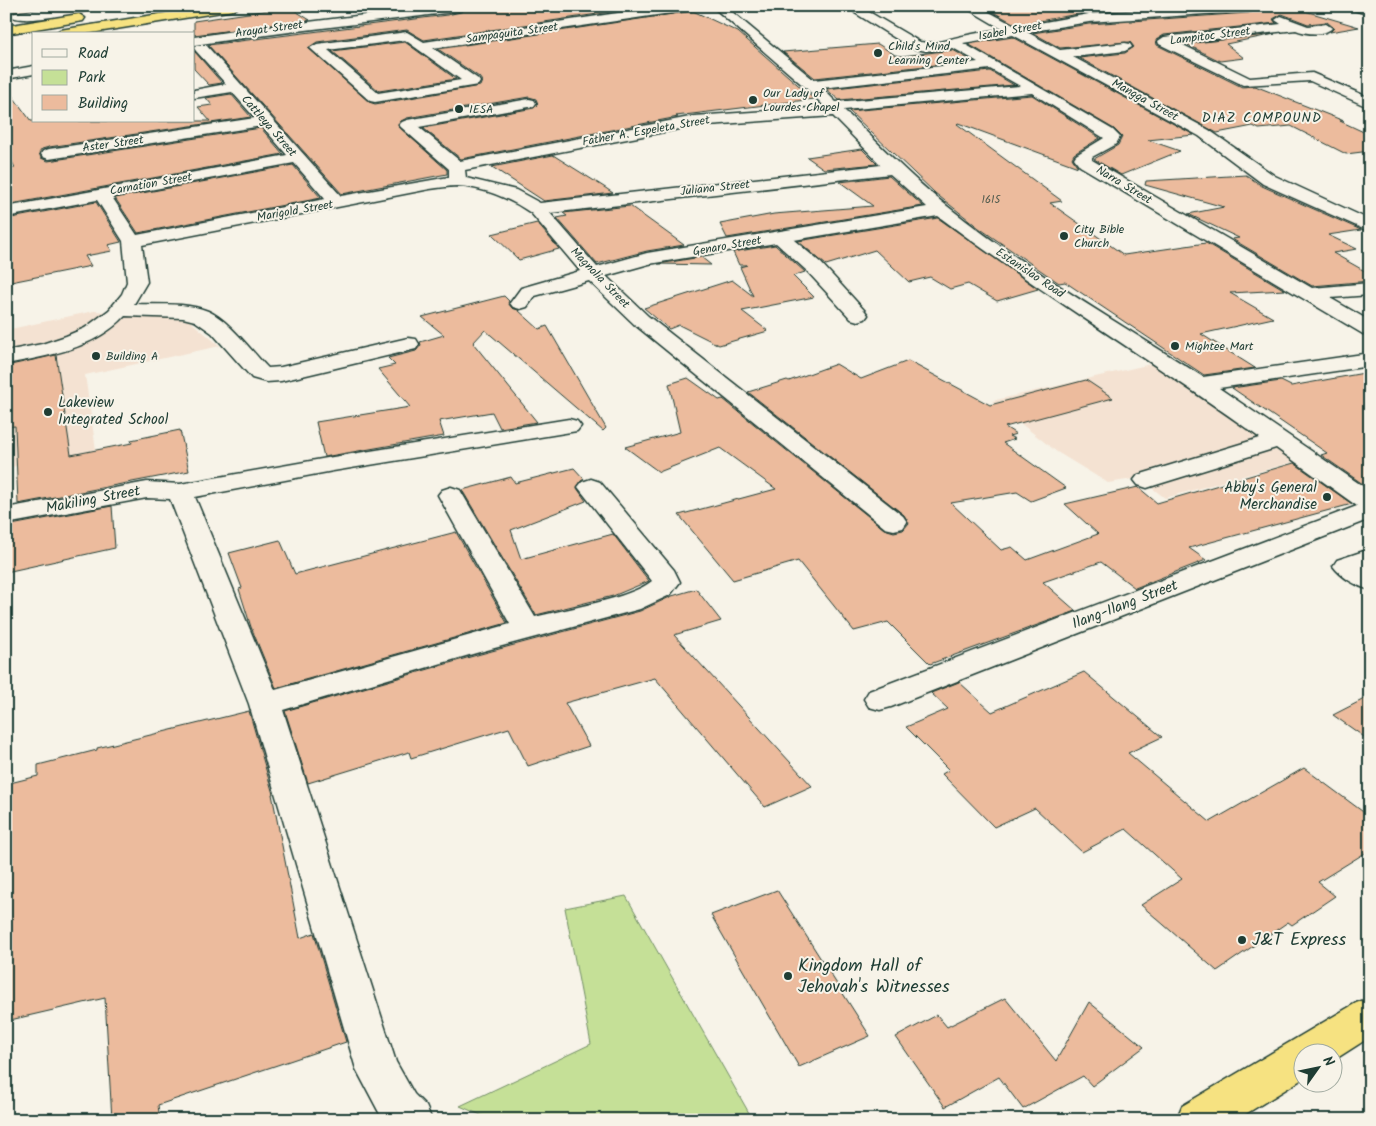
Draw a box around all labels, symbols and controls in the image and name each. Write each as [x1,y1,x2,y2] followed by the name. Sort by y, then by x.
[234,15,304,43] street label: Arayat Street
[977,16,1044,46] street label: Isabel Street
[465,17,560,49] street label: Sampaguita Street
[1169,22,1252,50] street label: Lampitoc Street
[32,32,195,122] legend
[888,37,970,70] place label: Child's Mind Learning Center
[78,42,109,66] text: Road
[872,47,884,59] marker: Child's Mind Learning Center
[78,66,106,90] text: Park
[1108,74,1182,126] street label: Mangga Street
[763,84,839,117] place label: Our Lady of Lourdes Chapel
[237,91,302,162] street label: Cattleya Street
[78,92,128,116] text: Building
[747,94,759,106] marker: Our Lady of Lourdes Chapel
[469,100,493,119] place label: IESA
[453,103,465,115] marker: IESA
[1202,107,1322,129] district label: DIAZ COMPOUND
[581,110,712,152] street label: Father A. Espeleta Street
[81,130,145,158] street label: Aster Street
[1092,161,1156,209] street label: Narra Street
[108,167,194,201] street label: Carnation Street
[679,175,751,201] street label: Juliana Street
[982,191,1002,209] house number: 1615
[255,195,335,227] street label: Marigold Street
[1074,220,1125,253] place label: City Bible Church
[1058,230,1070,242] marker: City Bible Church
[691,231,763,261] street label: Genaro Street
[566,243,635,313] street label: Magnolia Street
[992,243,1069,304] street label: Estanislao Road
[1185,337,1254,356] place label: Mightee Mart
[1169,340,1181,352] marker: Mightee Mart
[106,347,158,366] place label: Building A
[90,350,102,362] marker: Building A
[58,391,169,432] place label: Lakeview Integrated School
[42,406,54,418] marker: Lakeview Integrated School
[1224,476,1317,517] place label: Abby's General Merchandise
[44,479,143,521] street label: Makiling Street
[1321,491,1333,503] marker: Abby's General Merchandise
[1068,574,1182,636] street label: Ilang-Ilang Street
[1252,926,1346,955] place label: J&T Express
[1236,934,1248,946] marker: J&T Express
[798,952,950,1002] place label: Kingdom Hall of Jehovah's Witnesses
[782,970,794,982] marker: Kingdom Hall of Jehovah's Witnesses
[1294,1044,1344,1094] north arrow
[1316,1052,1340,1071] text: N

